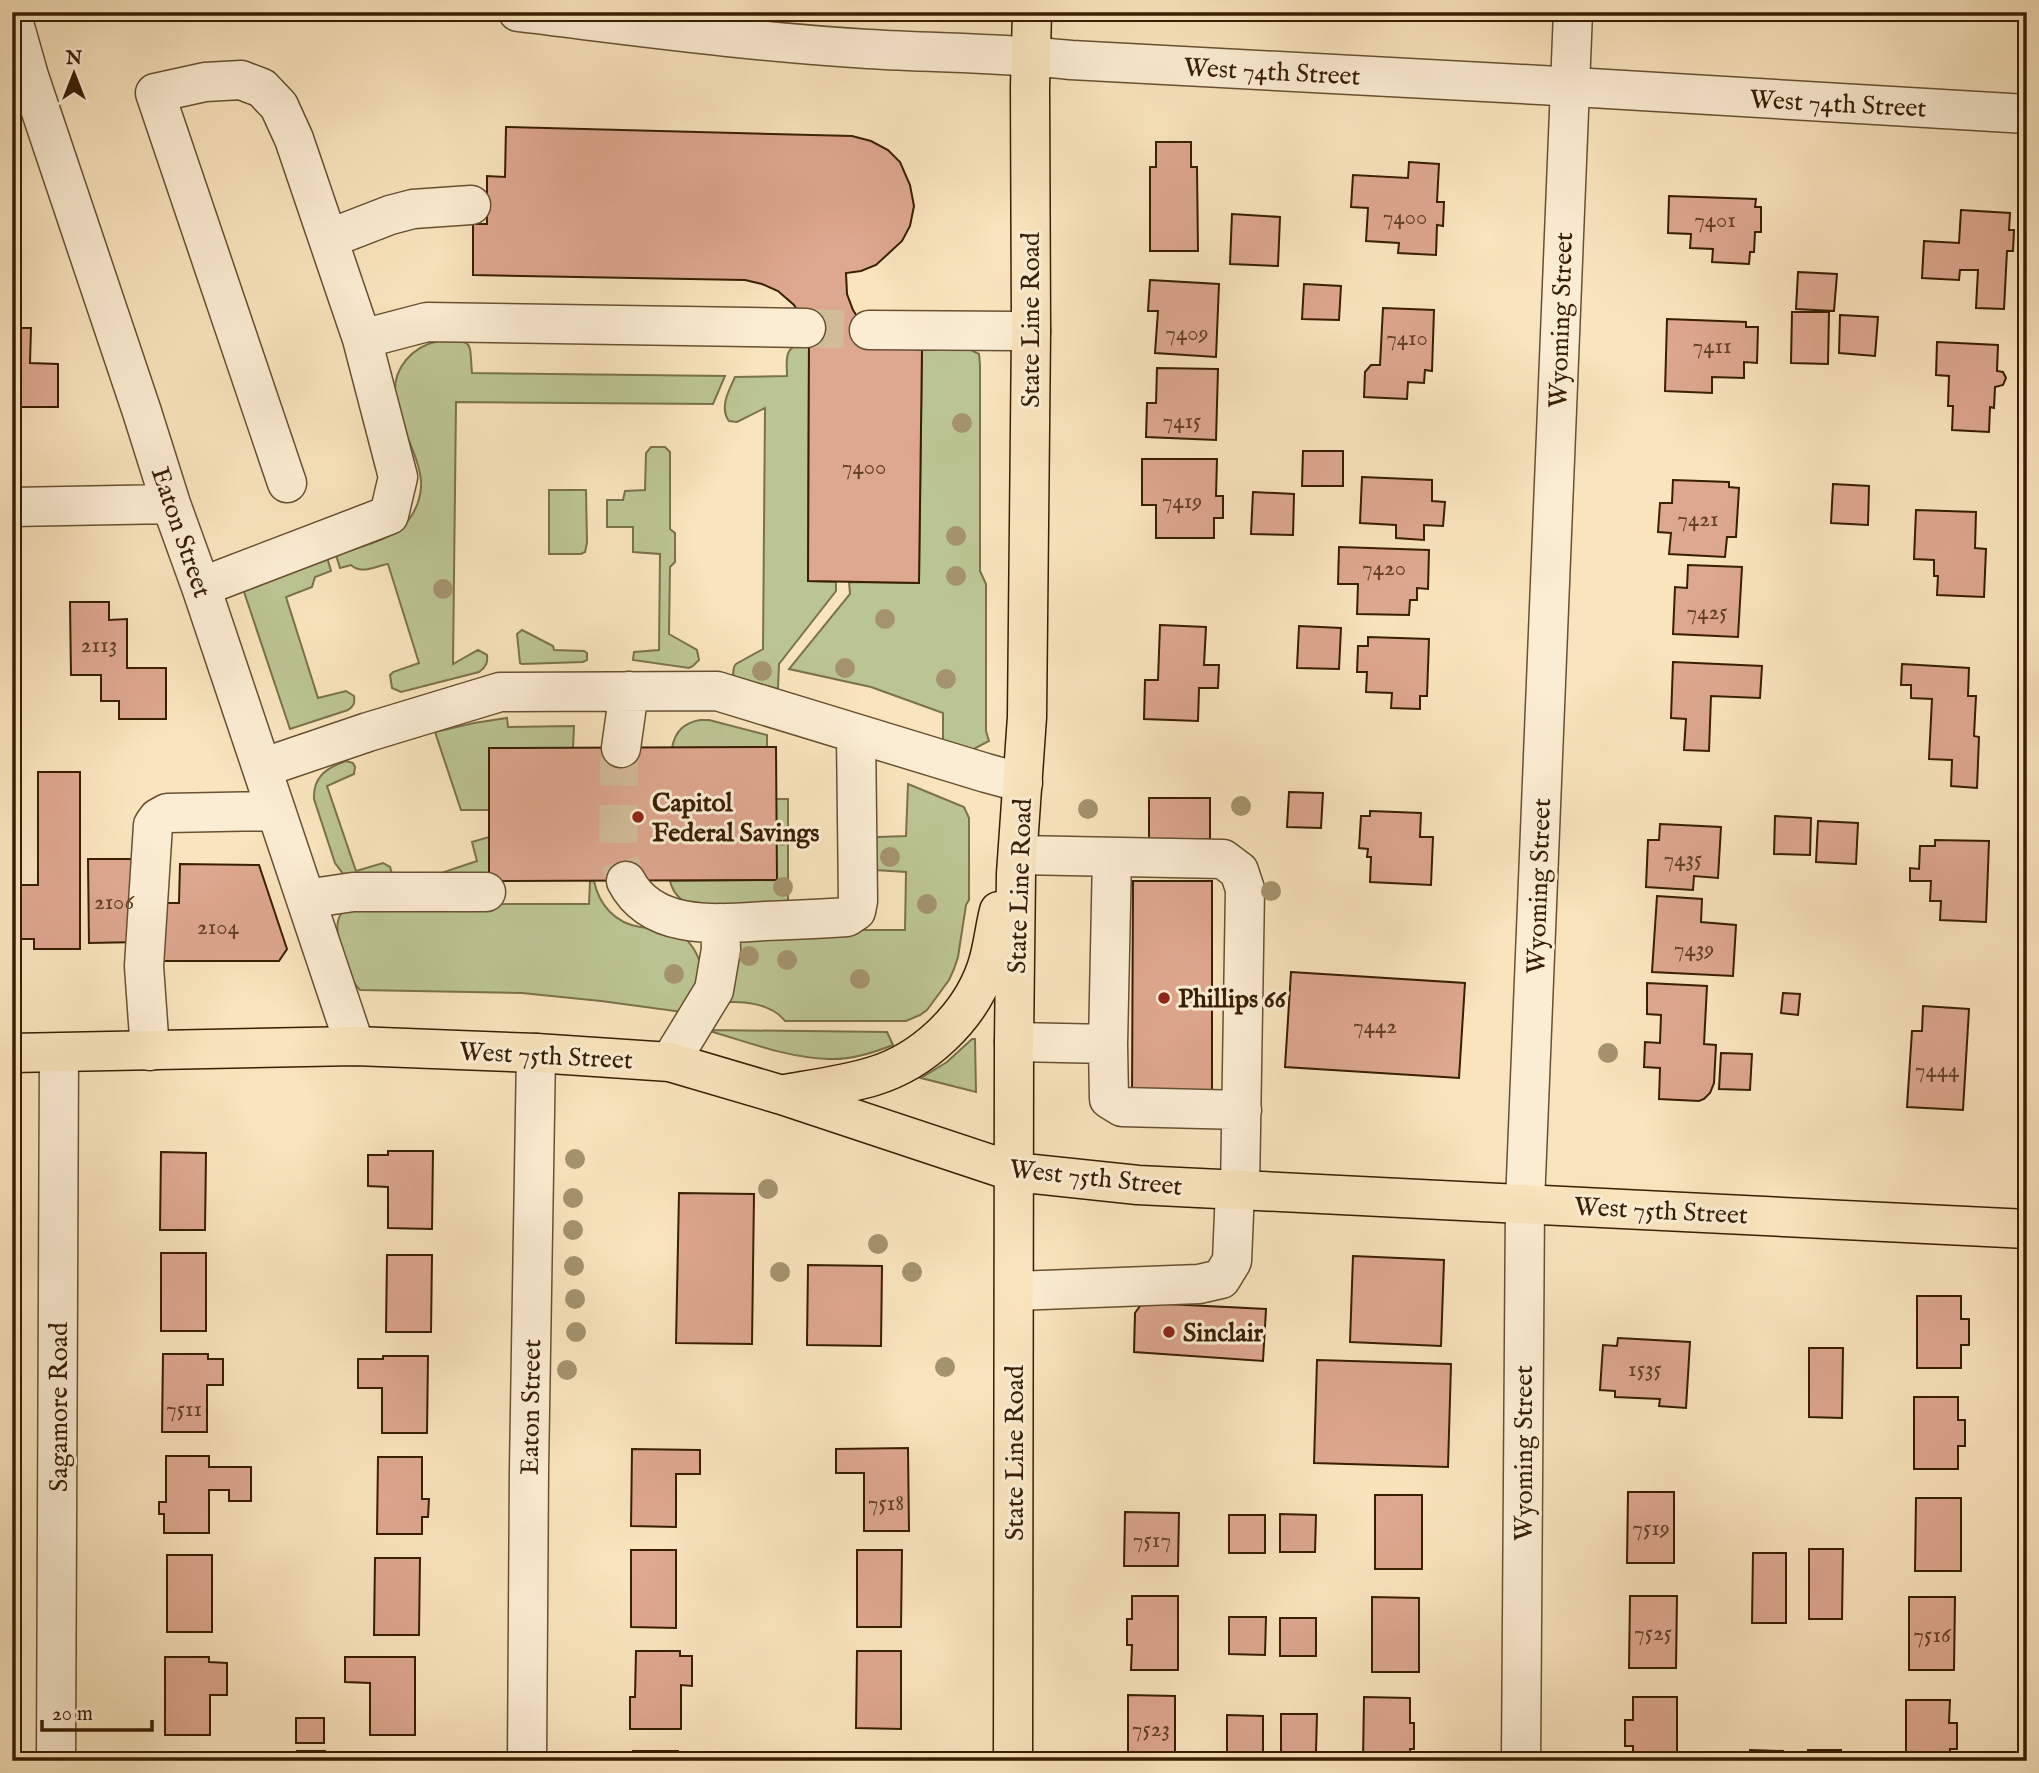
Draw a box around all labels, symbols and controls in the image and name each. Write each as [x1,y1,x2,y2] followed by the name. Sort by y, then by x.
[38,38,108,108] north arrow
[65,47,83,71] text: N
[1183,51,1361,94] street label: West 74th Street
[1749,83,1927,126] street label: West 74th Street
[1383,203,1427,232] house number: 7400
[1694,206,1736,235] house number: 7401
[1542,231,1581,409] street label: Wyoming Street
[1015,232,1048,408] street label: State Line Road
[1165,319,1209,348] house number: 7409
[1386,324,1428,353] house number: 7410
[1692,332,1732,361] house number: 7411
[1163,407,1201,436] house number: 7415
[842,453,886,482] house number: 7400
[143,463,218,602] street label: Eaton Street
[1162,487,1202,516] house number: 7419
[1677,505,1719,534] house number: 7421
[1362,554,1406,583] house number: 7420
[1686,598,1728,627] house number: 7425
[81,631,117,660] house number: 2113
[652,787,820,850] place label: Capitol Federal Savings
[1520,797,1559,975] street label: Wyoming Street
[1001,798,1040,974] street label: State Line Road
[630,809,646,825] marker: Capitol Federal Savings
[1664,845,1702,874] house number: 7435
[94,888,135,917] house number: 2106
[197,913,240,942] house number: 2104
[1674,935,1714,964] house number: 7439
[1178,983,1287,1016] place label: Phillips 66
[1156,990,1172,1006] marker: Phillips 66
[1353,1012,1397,1041] house number: 7442
[458,1035,634,1078] street label: West 75th Street
[1915,1056,1960,1085] house number: 7444
[1008,1153,1184,1204] street label: West 75th Street
[1573,1190,1749,1233] street label: West 75th Street
[1183,1317,1264,1350] place label: Sinclair
[43,1322,76,1492] street label: Sagamore Road
[1161,1324,1177,1340] marker: Sinclair
[514,1339,549,1475] street label: Eaton Street
[1628,1355,1662,1384] house number: 1535
[999,1365,1032,1541] street label: State Line Road
[1508,1365,1541,1541] street label: Wyoming Street
[166,1395,202,1424] house number: 7511
[868,1489,904,1518] house number: 7518
[1632,1514,1670,1543] house number: 7519
[1133,1526,1171,1555] house number: 7517
[1634,1619,1672,1648] house number: 7525
[1913,1621,1952,1650] house number: 7516
[42,1689,152,1733] scale bar
[52,1701,93,1728] text: 20 m
[1132,1715,1170,1744] house number: 7523

